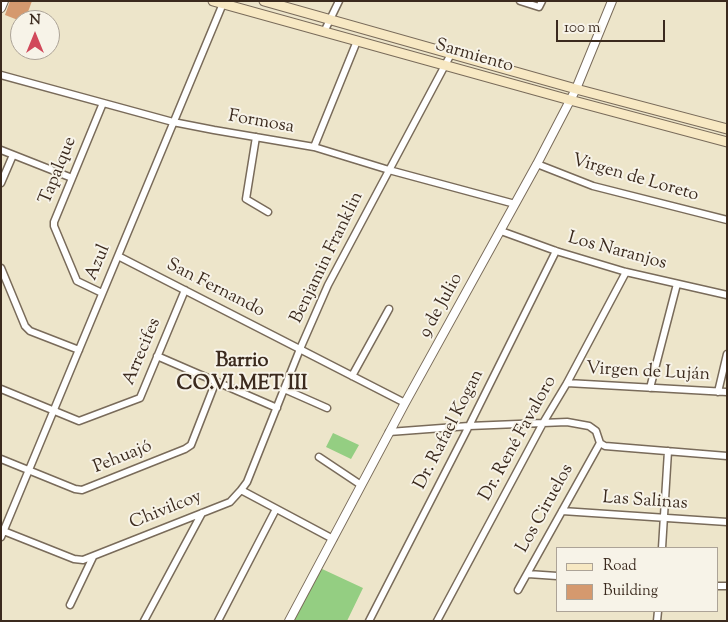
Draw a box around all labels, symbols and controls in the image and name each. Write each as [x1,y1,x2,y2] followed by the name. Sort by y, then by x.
[10,10,60,60] north arrow
[558,10,667,42] scale bar
[29,11,41,31] text: N
[564,18,600,39] text: 100 m
[432,36,516,78] street label: Sarmiento
[227,107,295,139] street label: Formosa
[36,134,82,208] street label: Tapalque
[569,151,701,207] street label: Virgen de Loreto
[287,189,369,327] street label: Benjamin Franklin
[565,228,669,276] street label: Los Naranjos
[82,242,116,284] street label: Azul
[162,255,268,323] street label: San Fernando
[416,270,468,342] street label: 9 de Julio
[119,315,167,389] street label: Arrecifes
[177,351,307,398] district label: Barrio CO.VI.MET III
[585,359,711,387] street label: Virgen de Luján
[410,366,490,494] street label: Dr. Rafael Kogan
[476,373,562,505] street label: Dr. René Favaloro
[90,436,156,480] street label: Pehuajó
[513,461,579,557] street label: Los Ciruelos
[127,487,205,535] street label: Chivilcoy
[602,488,688,516] street label: Las Salinas
[556,547,718,612] legend
[603,556,637,577] text: Road
[603,581,658,602] text: Building

